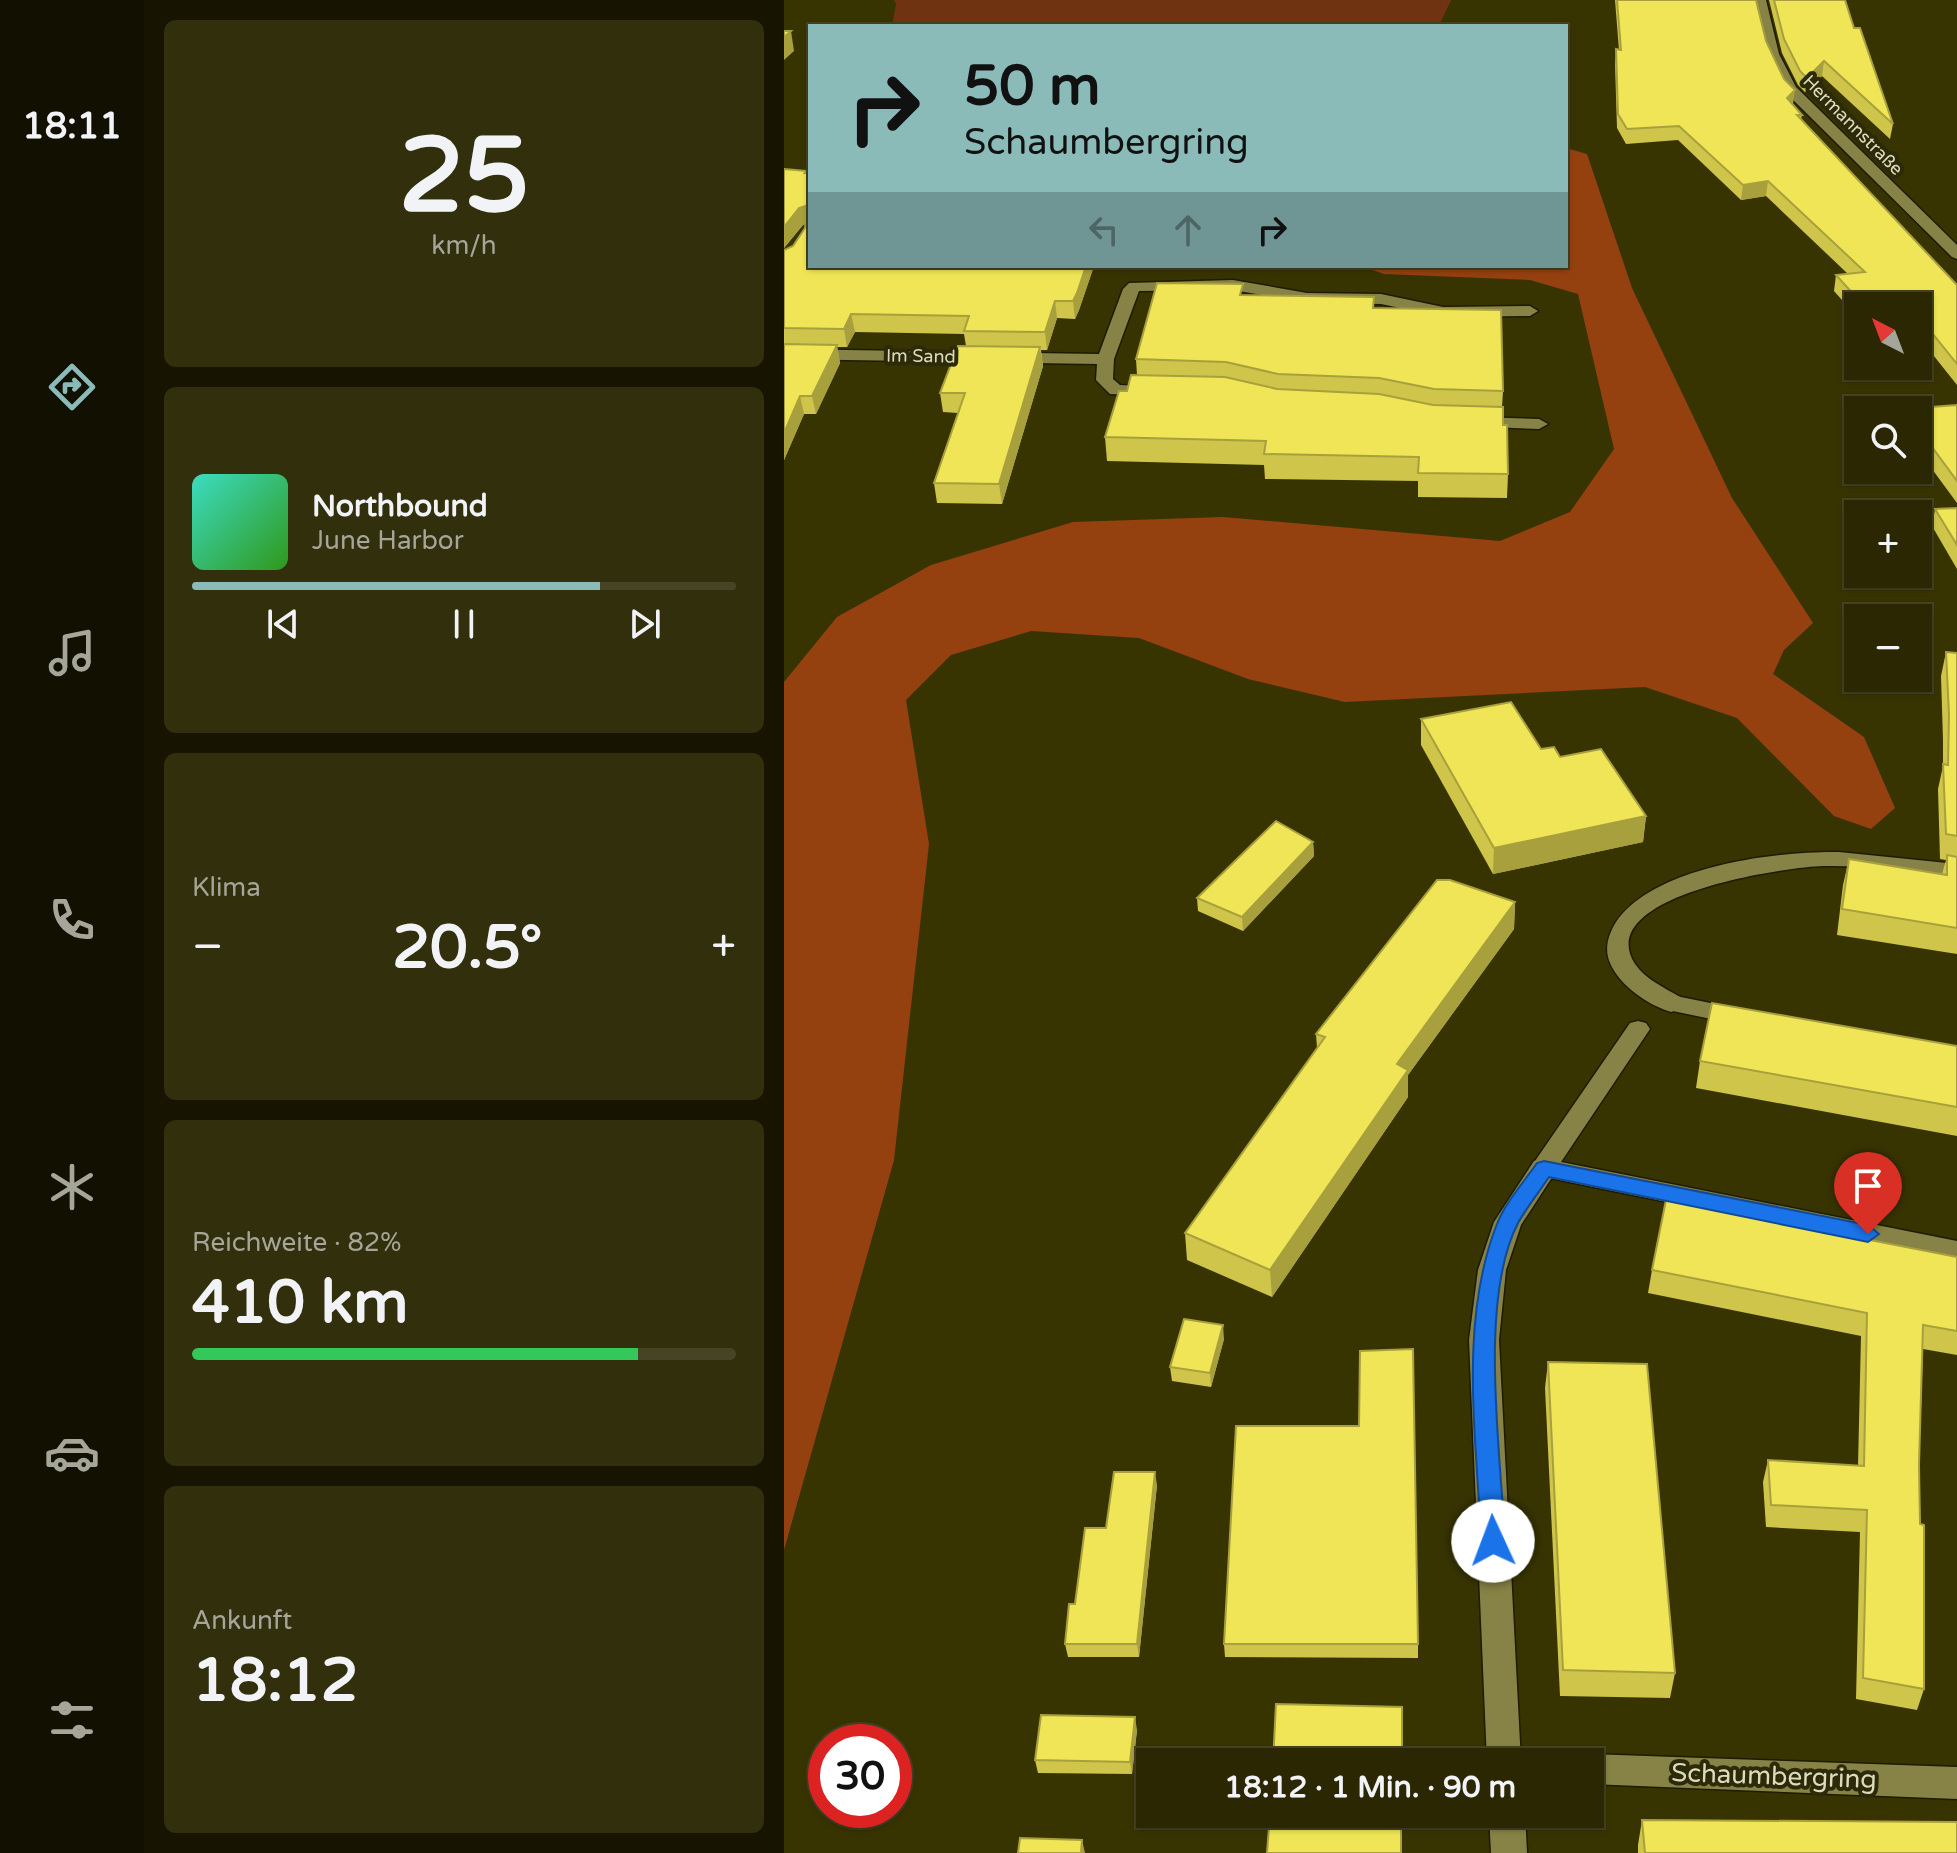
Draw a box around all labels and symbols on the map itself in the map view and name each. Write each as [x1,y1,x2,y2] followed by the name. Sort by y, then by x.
[1798,70,1908,180] street label: Hermannstraße
[1844,292,1932,380] north arrow
[886,344,956,368] street label: Im Sand
[1834,1152,1902,1234] pin
[1451,1499,1535,1583] position arrow
[808,1724,912,1828] speed limit sign: 30
[1671,1757,1877,1795] street label: Schaumbergring

